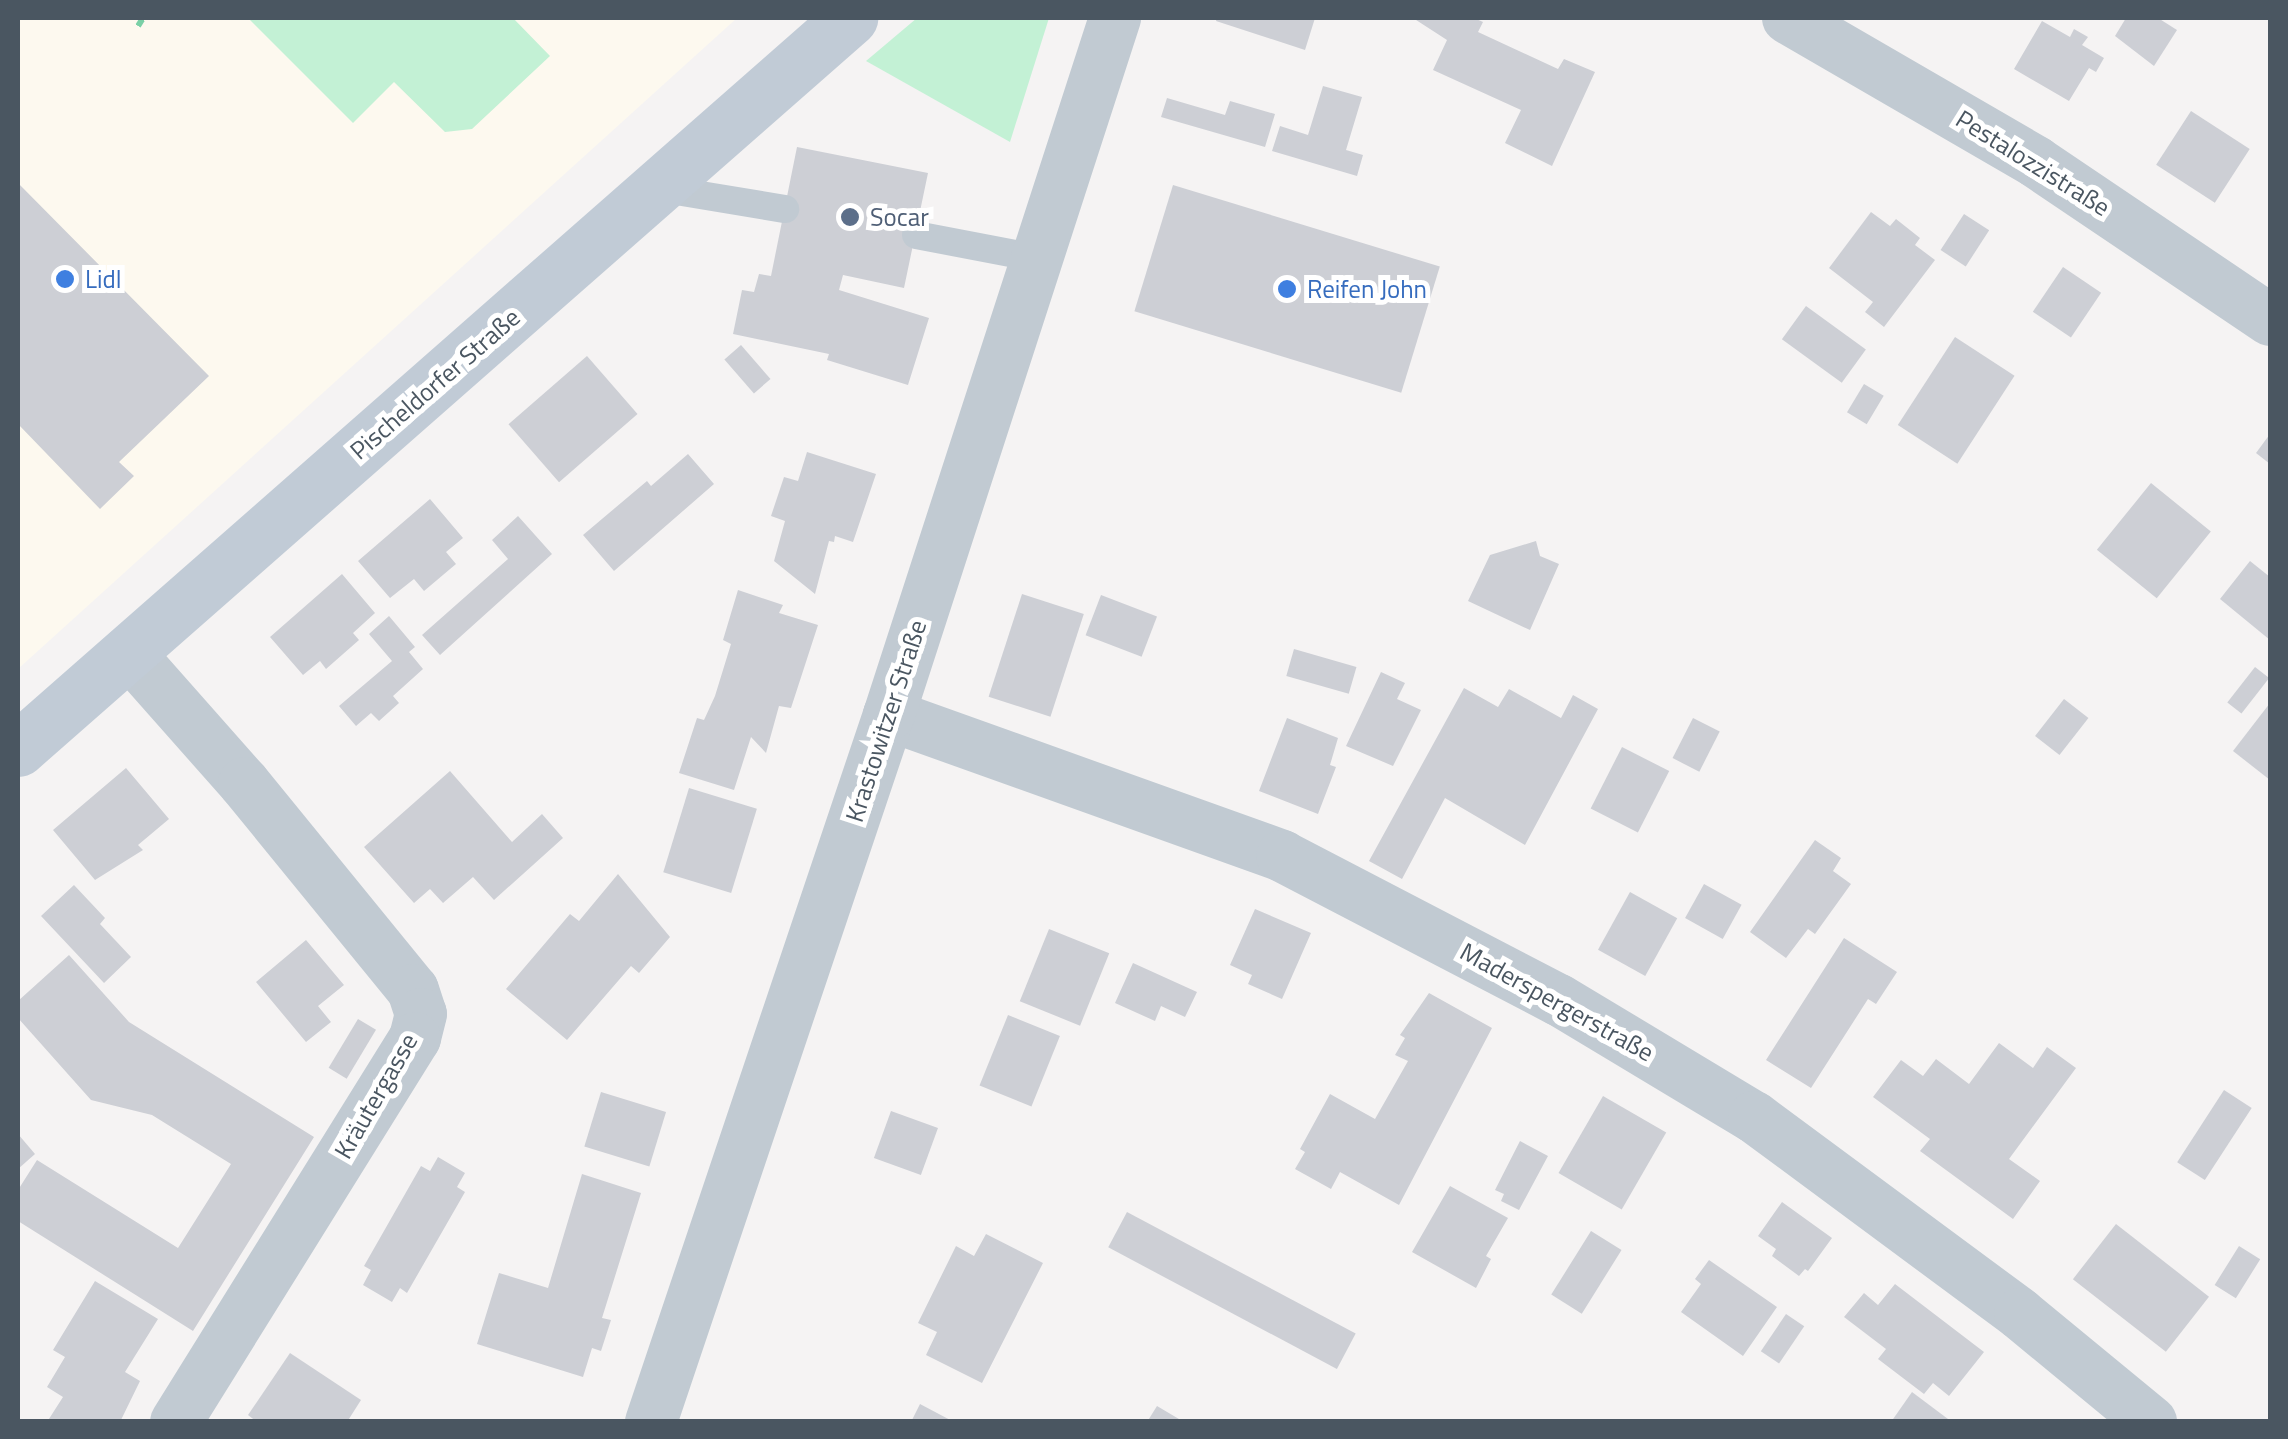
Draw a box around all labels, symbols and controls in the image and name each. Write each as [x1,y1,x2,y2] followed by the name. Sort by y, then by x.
[1950,104,2116,222] street label: Pestalozzistraße
[870,202,929,232] place label: Socar
[839,206,861,228] marker: Socar
[85,264,121,294] place label: Lidl
[54,268,76,290] marker: Lidl
[1307,274,1427,304] place label: Reifen John
[1276,278,1298,300] marker: Reifen John
[344,302,526,466] street label: Pischeldorfer Straße
[839,616,933,826] street label: Krastowitzer Straße
[1455,936,1659,1068] street label: Maderspergerstraße
[328,1028,424,1164] street label: Kräutergasse

